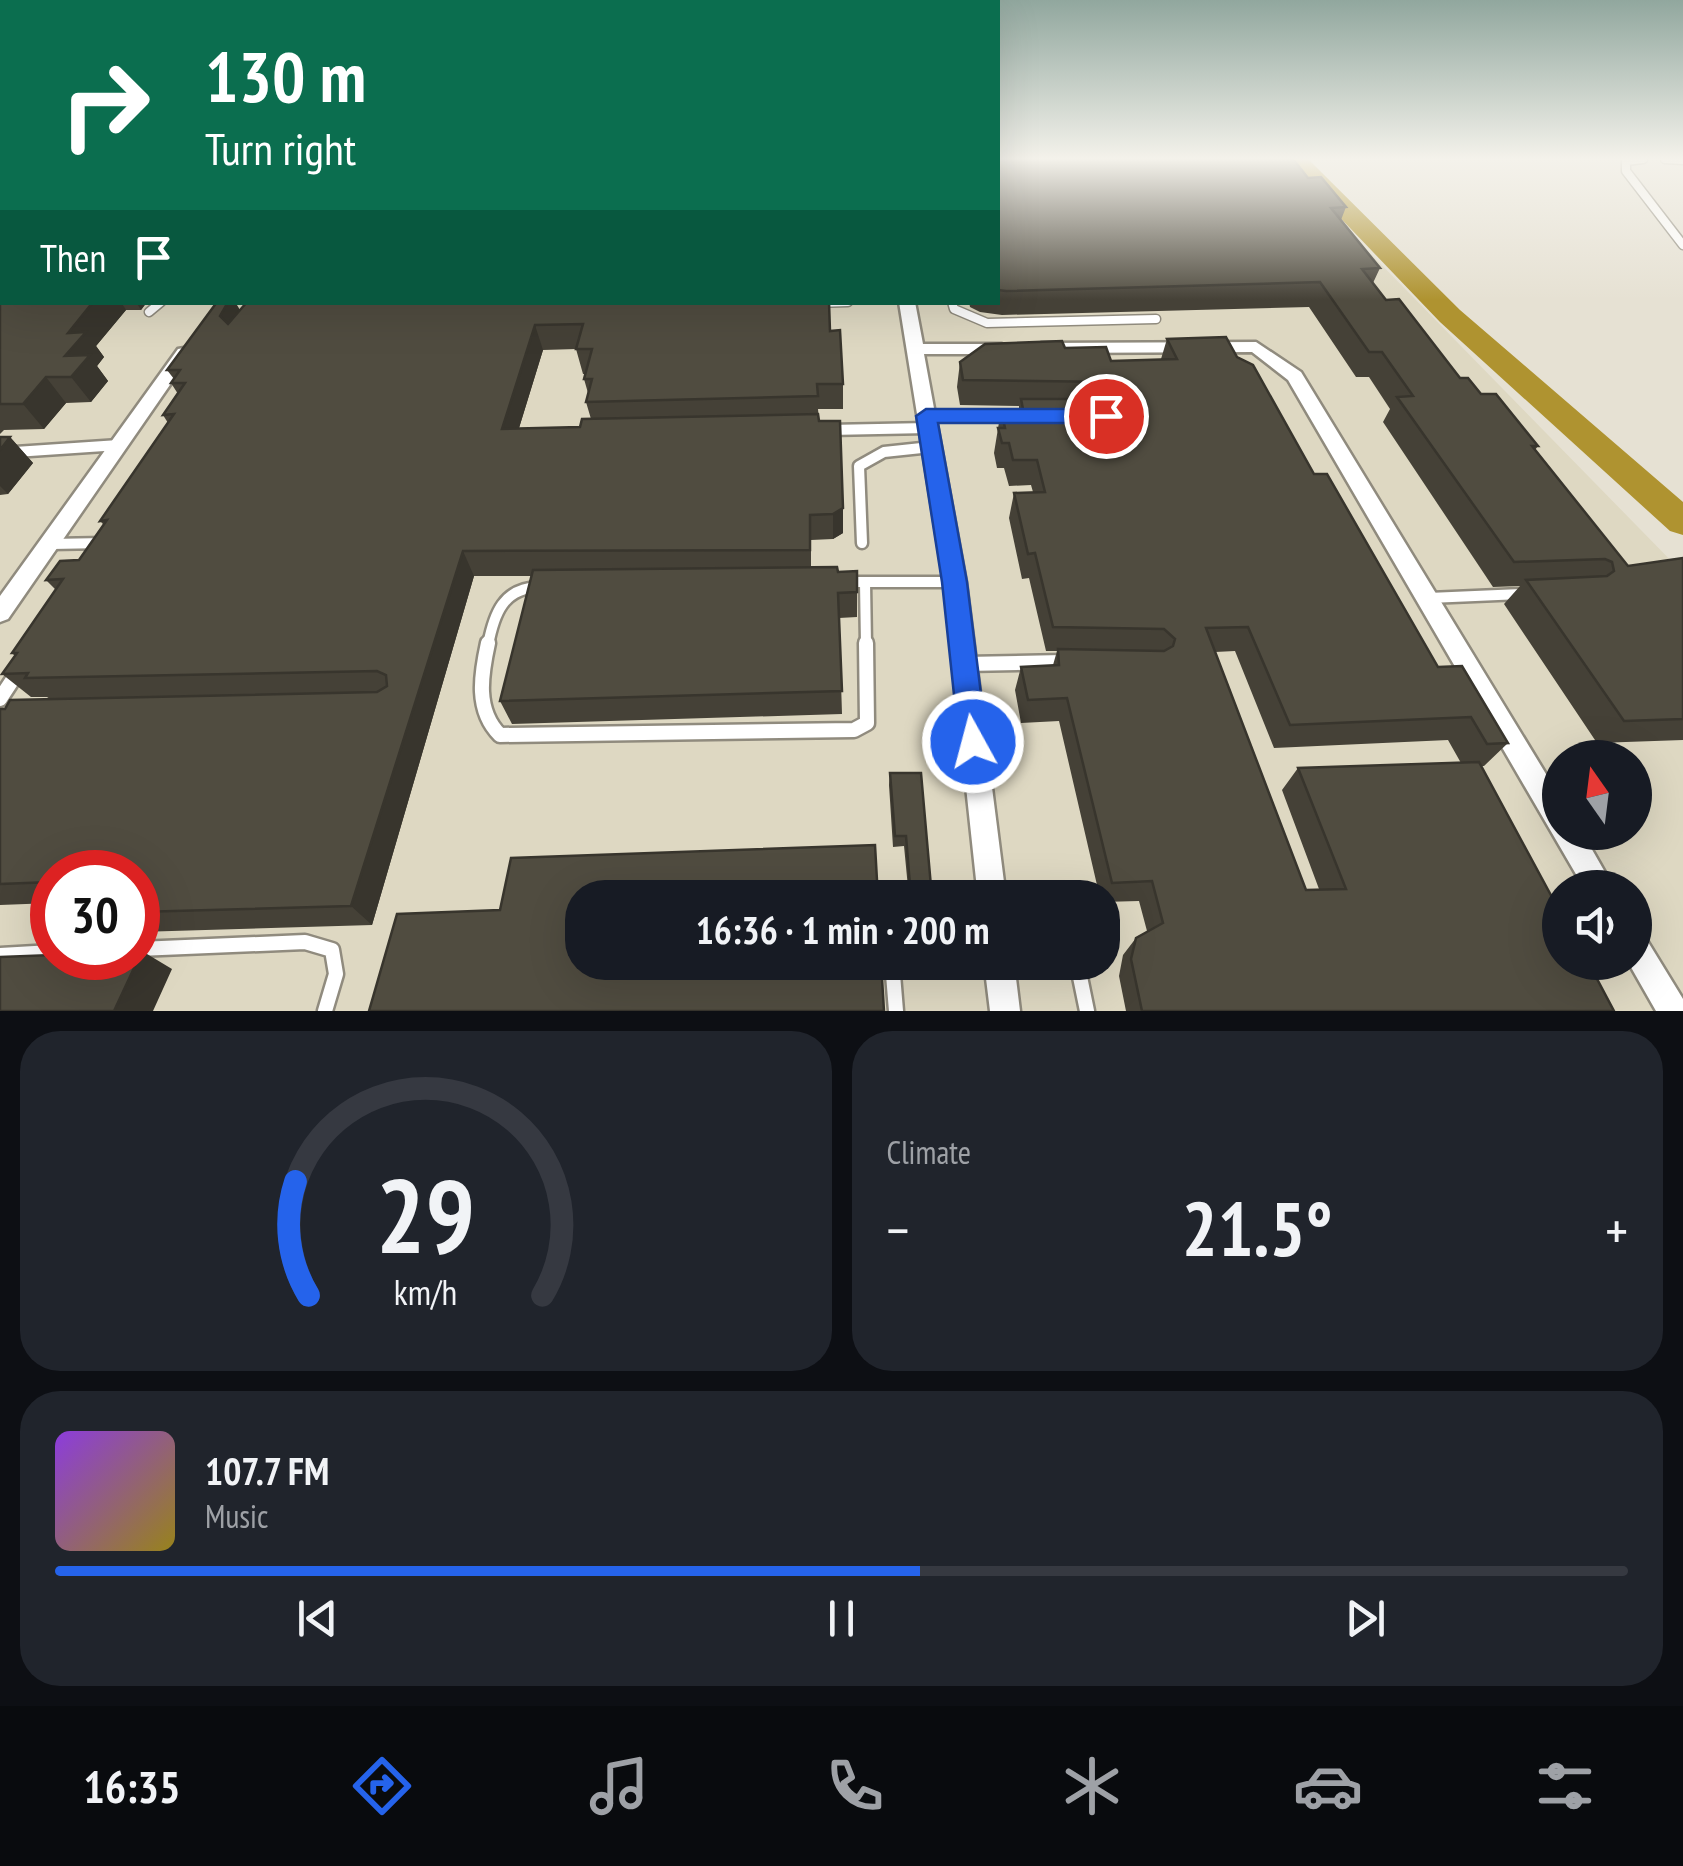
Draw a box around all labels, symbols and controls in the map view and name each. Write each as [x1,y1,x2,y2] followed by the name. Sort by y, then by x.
[205,31,366,121] text: 130 m
[40,40,170,170] icon: right
[205,119,356,177] text: Turn right
[126,230,181,285] icon: arrive
[40,233,106,282] text: Then
[1064,374,1149,459] pin
[1079,389,1134,444] icon: arrive
[921,690,1025,794] position arrow
[1542,740,1652,850] north arrow
[1542,740,1652,980] map controls
[30,850,160,980] speed limit sign: 30
[1542,870,1652,980] button: sound
[696,905,989,954] text: 16:36 · 1 min · 200 m
[887,1131,971,1173] text: Climate
[376,1147,475,1282] text: 29
[1182,1180,1333,1277] text: 21.5°
[887,1194,909,1265] text: −
[1605,1194,1628,1265] text: +
[394,1269,457,1315] text: km/h
[205,1446,329,1495] text: 107.7 FM
[205,1495,268,1537] text: Music
[290,1591,345,1646] icon: previous
[814,1591,869,1646] icon: pause
[1338,1591,1393,1646] icon: next
[347,1751,417,1821] icon: directions
[584,1751,654,1821] icon: music
[820,1751,890,1821] icon: phone
[1057,1751,1127,1821] icon: climate
[1293,1751,1363,1821] icon: car
[1530,1751,1600,1821] icon: filters
[83,1757,181,1815] text: 16:35

